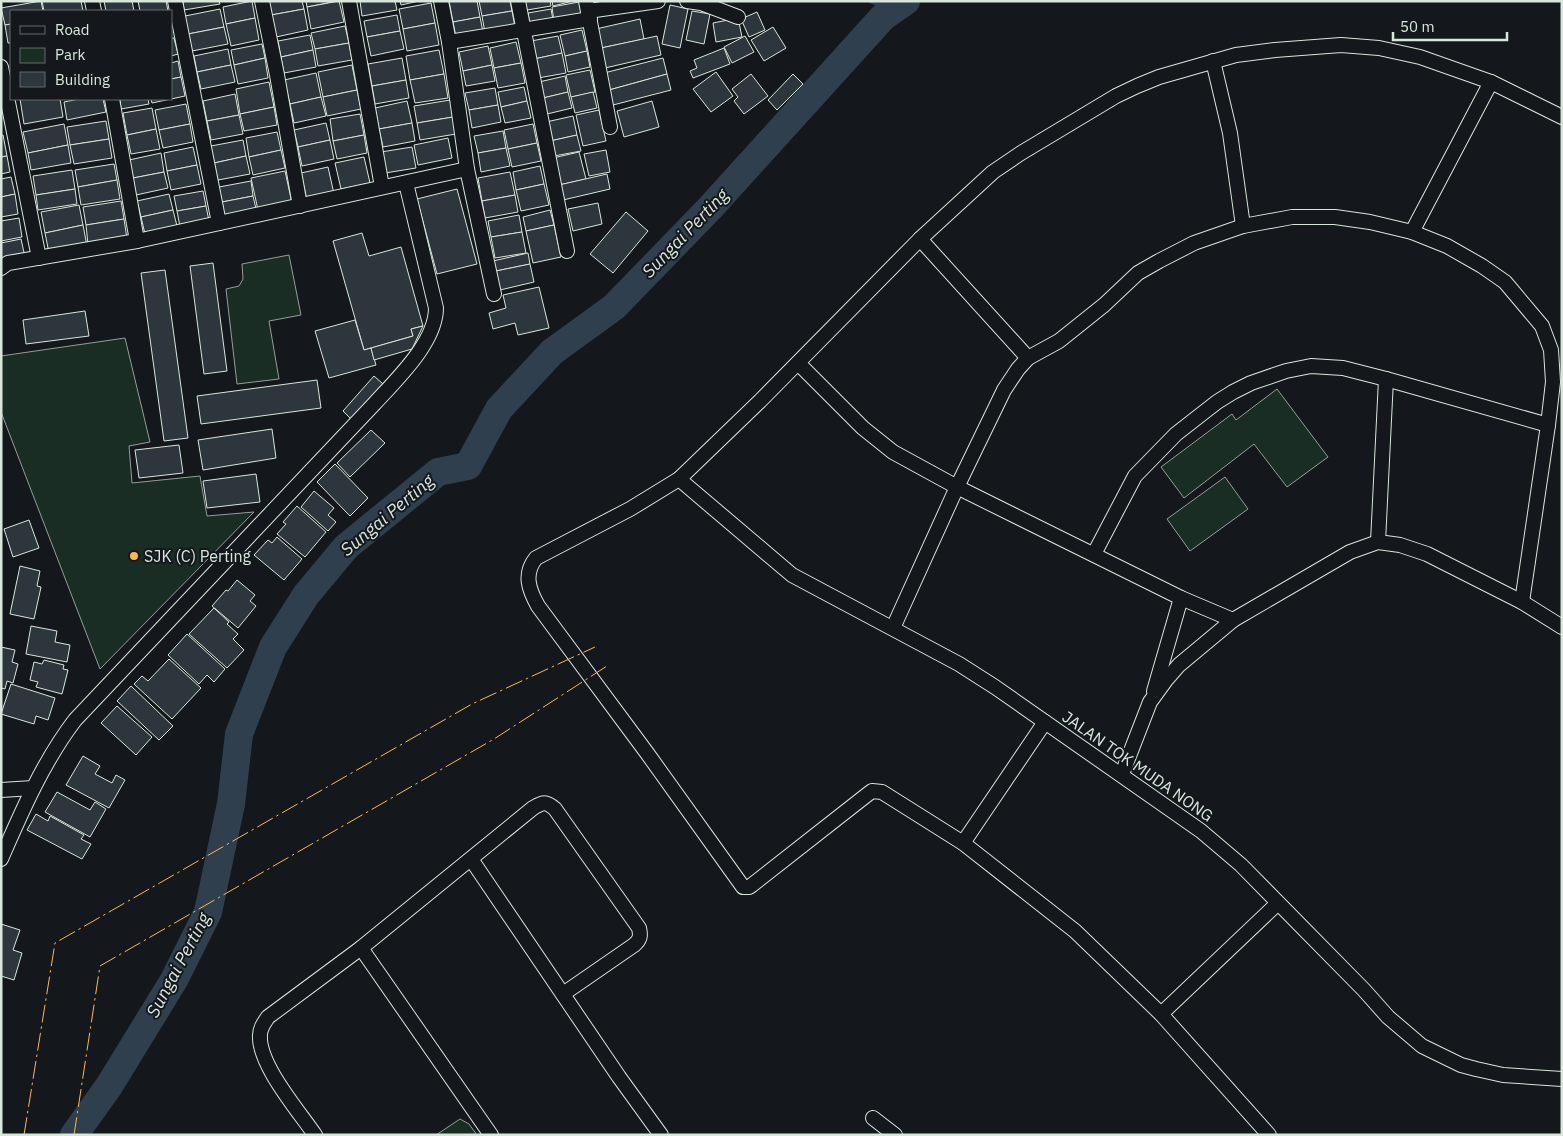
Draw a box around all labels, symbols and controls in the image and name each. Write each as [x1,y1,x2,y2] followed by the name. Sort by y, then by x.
[10,10,172,100] legend
[1393,10,1507,42] scale bar
[1400,17,1435,36] text: 50 m
[55,20,90,39] text: Road
[55,45,85,64] text: Park
[55,70,110,89] text: Building
[637,183,734,282] water label: Sungai Perting
[335,469,439,561] water label: Sungai Perting
[144,546,252,566] place label: SJK (C) Perting
[128,550,140,562] marker: SJK (C) Perting
[1059,706,1217,826] street label: JALAN TOK MUDA NONG
[141,908,216,1021] water label: Sungai Perting

